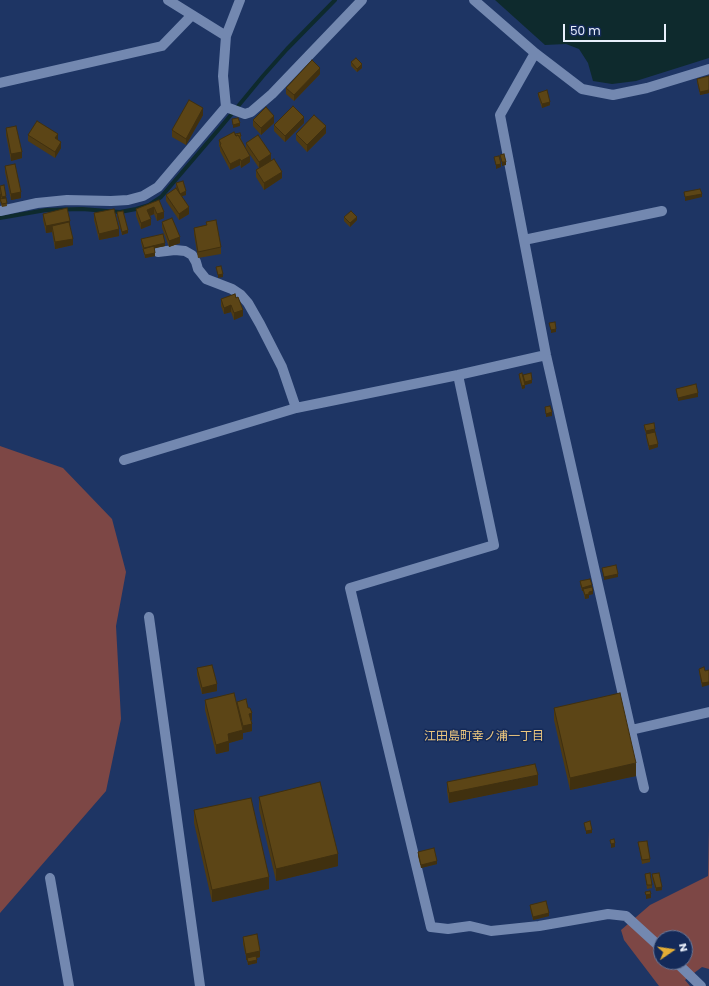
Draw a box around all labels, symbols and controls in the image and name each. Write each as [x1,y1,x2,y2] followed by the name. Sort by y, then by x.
[565,16,668,42] scale bar
[570,22,601,39] text: 50 m
[424,730,544,744] district label: 江田島町幸ノ浦一丁目
[653,930,693,970] north arrow
[675,942,692,953] text: N

